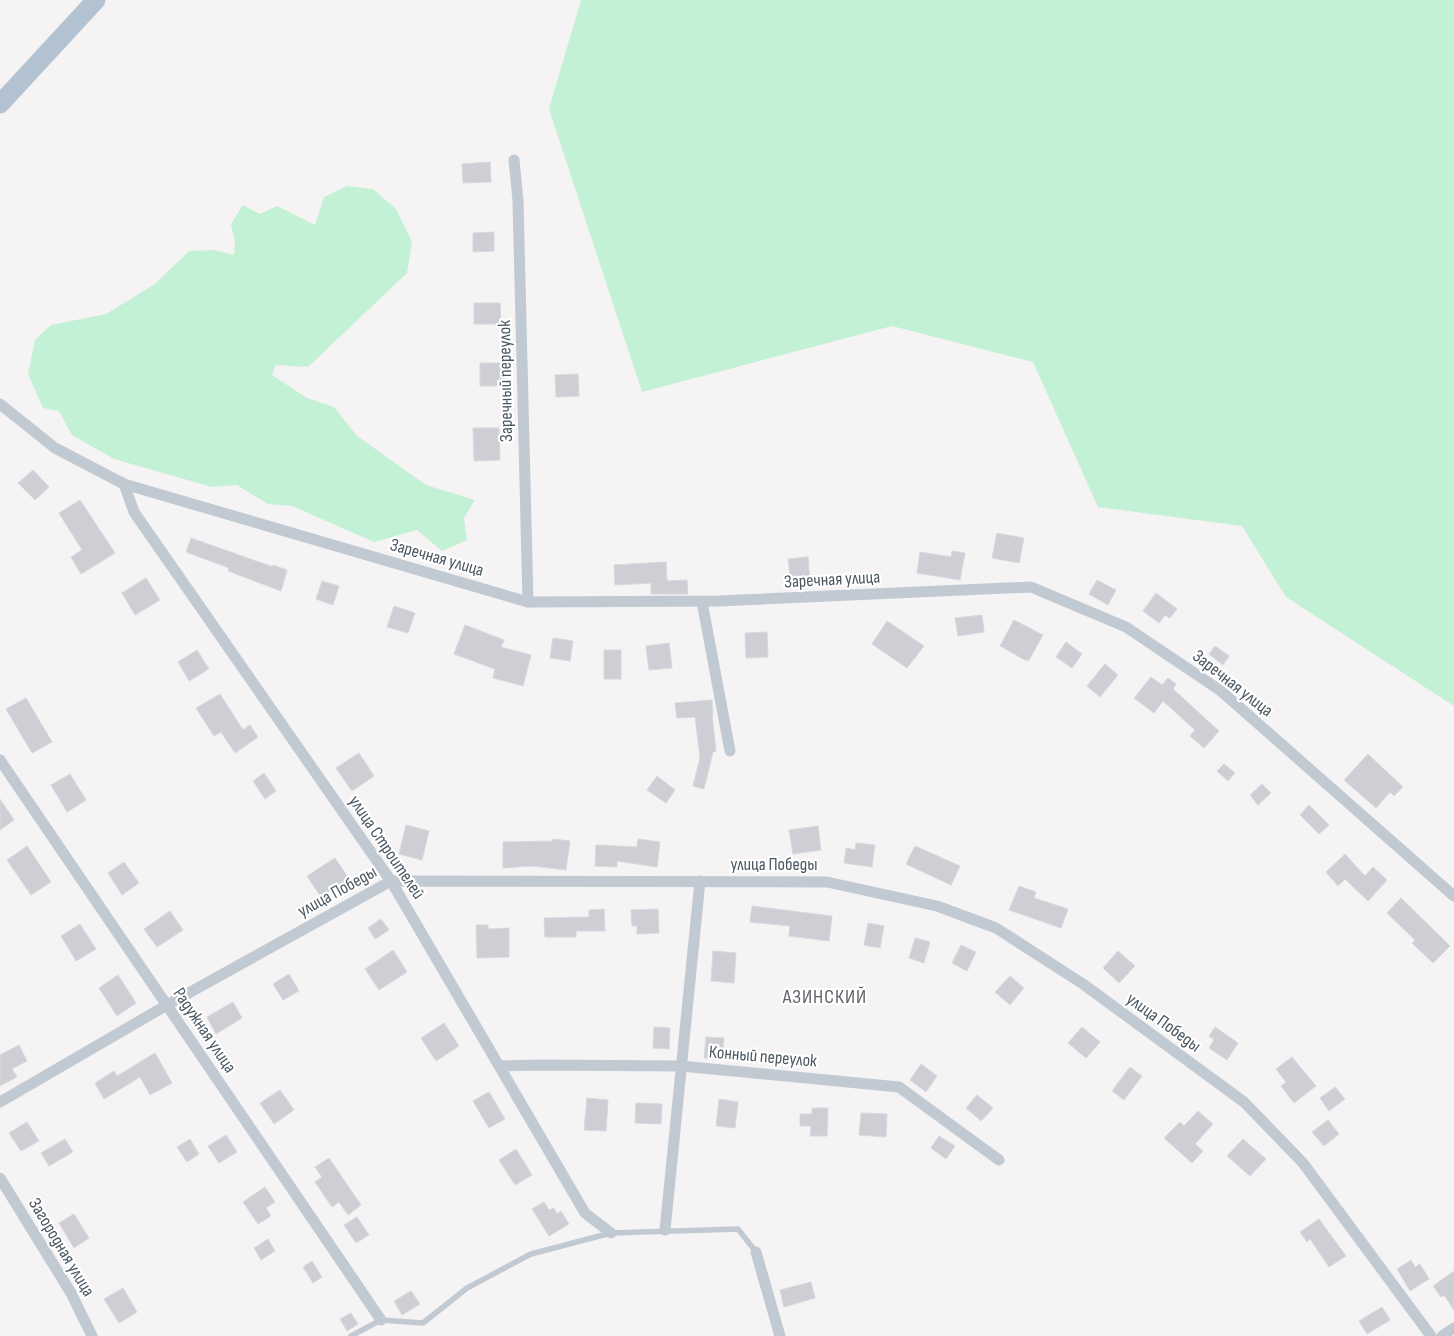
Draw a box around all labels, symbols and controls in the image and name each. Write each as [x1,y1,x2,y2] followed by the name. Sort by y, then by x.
[494,320,517,442] street label: Заречный переулок
[388,534,486,581] street label: Заречная улица
[783,566,881,593] street label: Заречная улица
[1188,645,1277,721] street label: Заречная улица
[344,791,429,903] street label: улица Строителей
[730,854,818,875] street label: улица Победы
[294,861,380,922] street label: улица Победы
[169,984,241,1077] street label: Радужная улица
[782,985,867,1009] district label: АЗИНСКИЙ
[1122,988,1205,1056] street label: улица Победы
[708,1041,818,1072] street label: Конный переулок
[24,1194,99,1300] street label: Загородная улица

